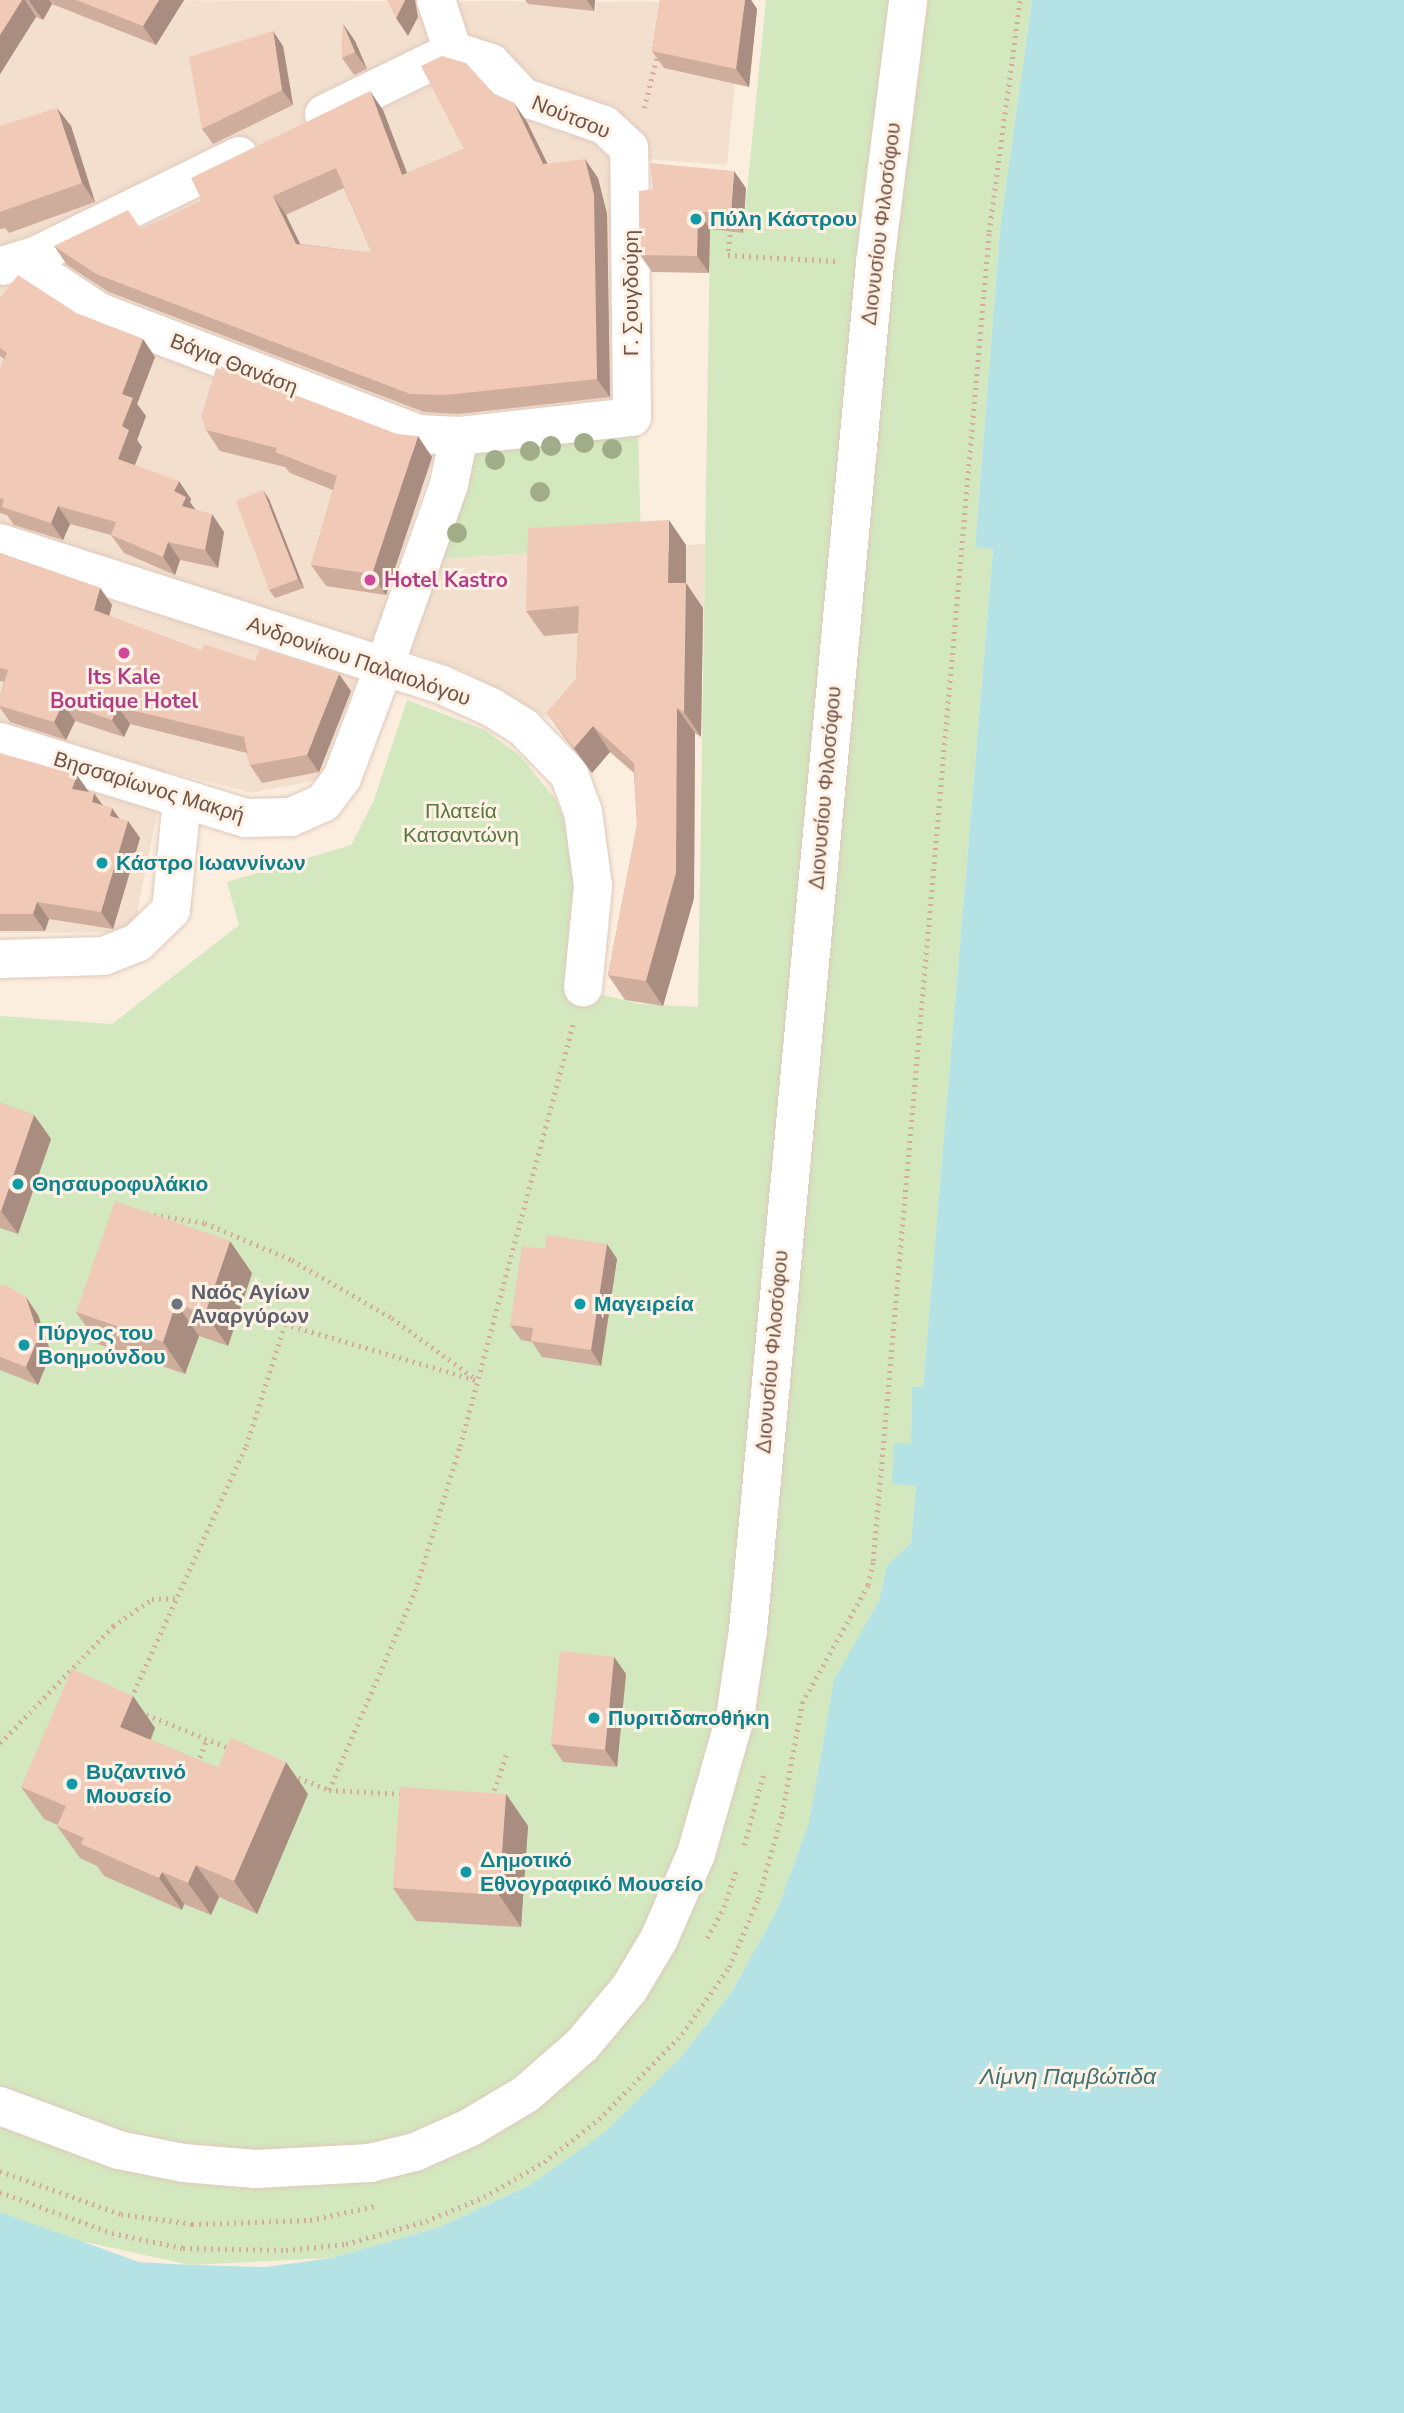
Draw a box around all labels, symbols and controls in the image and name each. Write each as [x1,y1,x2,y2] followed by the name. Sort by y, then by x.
[528,90,614,144] street label: Νούτσου
[856,121,906,327] street label: Διονυσίου Φιλοσόφου
[710,206,857,232] place label: Πύλη Κάστρου
[688,211,704,227] marker: Πύλη Κάστρου
[618,230,644,356] street label: Γ. Σουγδούρη
[167,328,301,400] street label: Βάγια Θανάση
[384,567,508,593] place label: Hotel Kastro
[362,572,378,588] marker: Hotel Kastro
[244,611,474,711] street label: Ανδρονίκου Παλαιολόγου
[116,645,132,661] marker: Its Kale Boutique Hotel
[50,664,198,714] place label: Its Kale Boutique Hotel
[804,685,846,891] street label: Διονυσίου Φιλοσόφου
[51,746,247,828] street label: Βησσαρίωνος Μακρή
[403,798,519,848] park label: Πλατεία Κατσαντώνη
[116,850,306,876] place label: Κάστρο Ιωαννίνων
[94,855,110,871] marker: Κάστρο Ιωαννίνων
[32,1171,208,1197] place label: Θησαυροφυλάκιο
[10,1176,26,1192] marker: Θησαυροφυλάκιο
[751,1249,793,1455] street label: Διονυσίου Φιλοσόφου
[191,1279,310,1329] place label: Ναός Αγίων Αναργύρων
[594,1291,694,1317] place label: Μαγειρεία
[169,1296,185,1312] marker: Ναός Αγίων Αναργύρων
[572,1296,588,1312] marker: Μαγειρεία
[38,1320,165,1370] place label: Πύργος του Βοημούνδου
[16,1337,32,1353] marker: Πύργος του Βοημούνδου
[608,1705,770,1731] place label: Πυριτιδαποθήκη
[586,1710,602,1726] marker: Πυριτιδαποθήκη
[86,1759,186,1809] place label: Βυζαντινό Μουσείο
[64,1776,80,1792] marker: Βυζαντινό Μουσείο
[480,1847,703,1897] place label: Δημοτικό Εθνογραφικό Μουσείο
[458,1864,474,1880] marker: Δημοτικό Εθνογραφικό Μουσείο
[980,2063,1156,2091] water label: Λίμνη Παμβώτιδα

